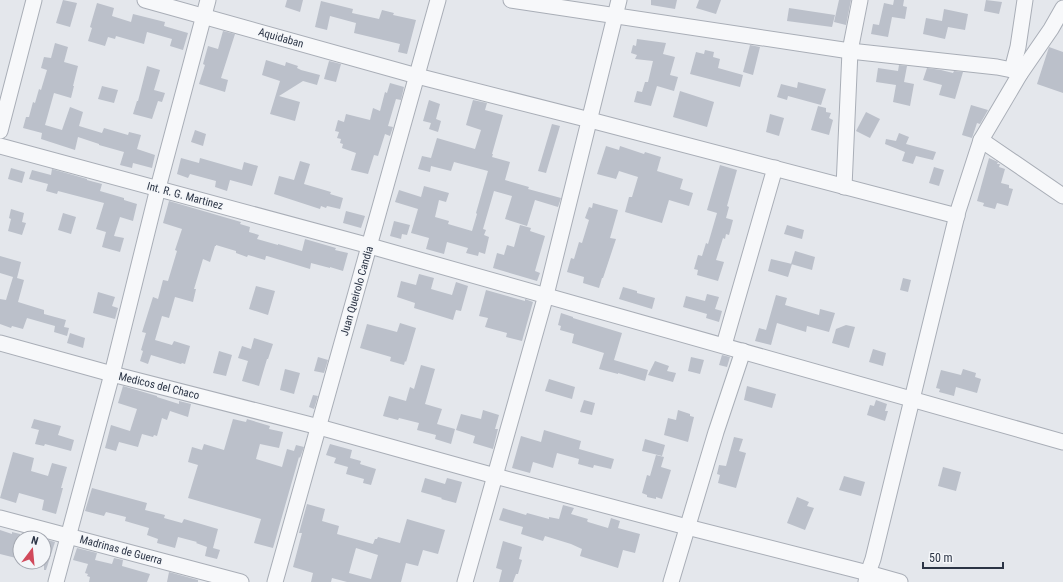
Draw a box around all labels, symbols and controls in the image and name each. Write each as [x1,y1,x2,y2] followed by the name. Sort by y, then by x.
[257,25,305,51] street label: Aquidaban
[146,180,225,212] street label: Int. R. G. Martinez
[338,245,376,337] street label: Juan Queirolo Candia
[117,370,201,402] street label: Medicos del Chaco
[12,530,52,570] north arrow
[78,533,164,567] street label: Madrinas de Guerra
[30,534,40,548] text: N
[923,544,1003,570] scale bar
[929,551,953,565] text: 50 m

